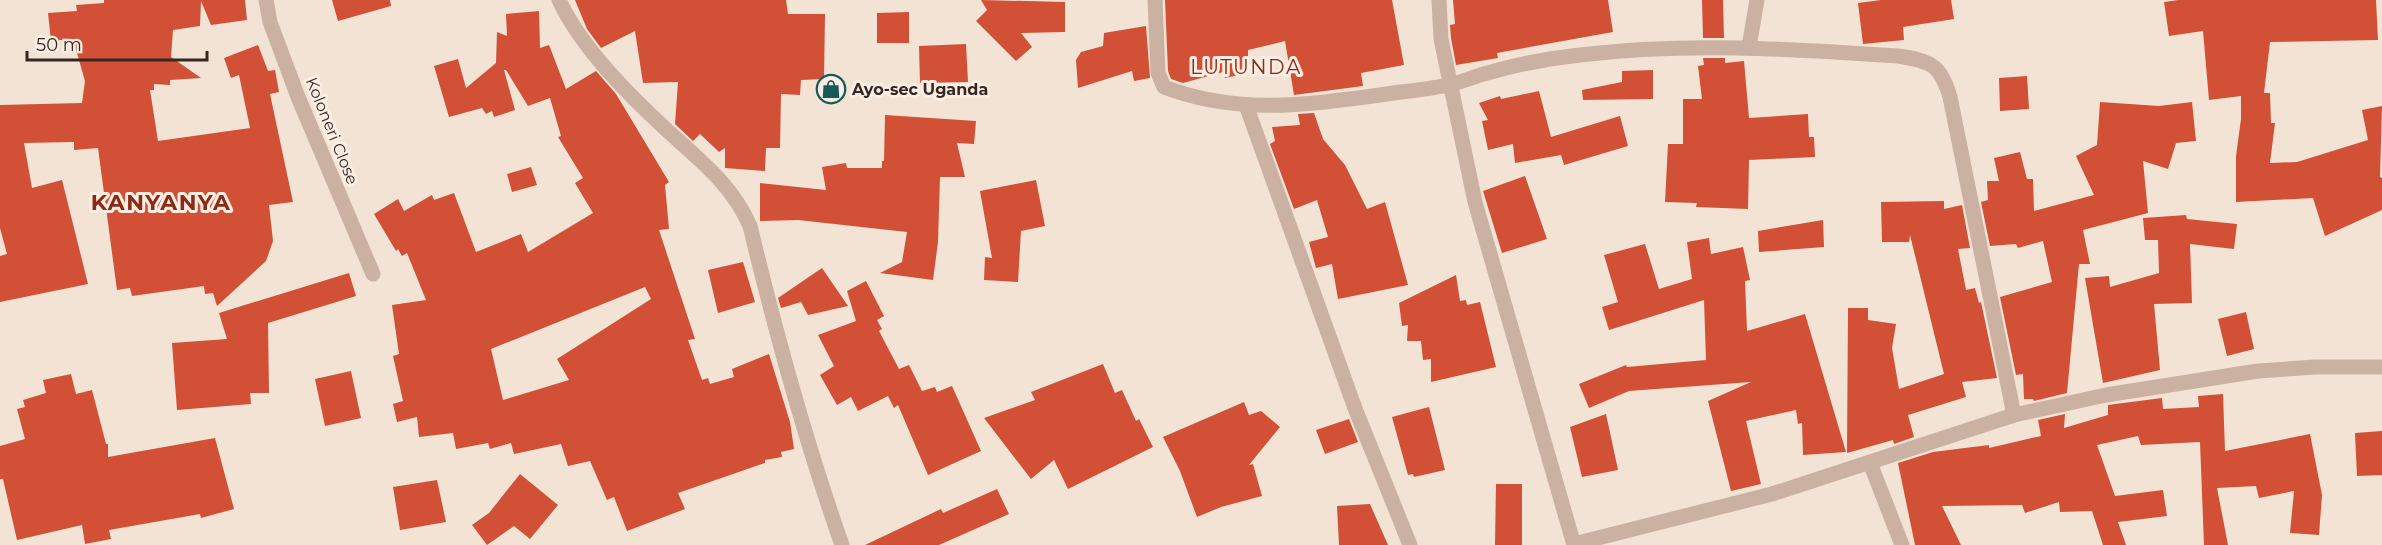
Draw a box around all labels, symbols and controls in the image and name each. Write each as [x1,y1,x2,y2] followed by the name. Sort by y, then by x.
[27,24,207,62] scale bar
[36,34,82,56] text: 50 m
[1190,55,1302,79] district label: LUTUNDA
[815,73,847,105] shop icon: Ayo-sec Uganda
[302,75,362,187] street label: Koloneri Close
[851,80,988,99] place label: Ayo-sec Uganda
[91,189,231,216] district label: KANYANYA

